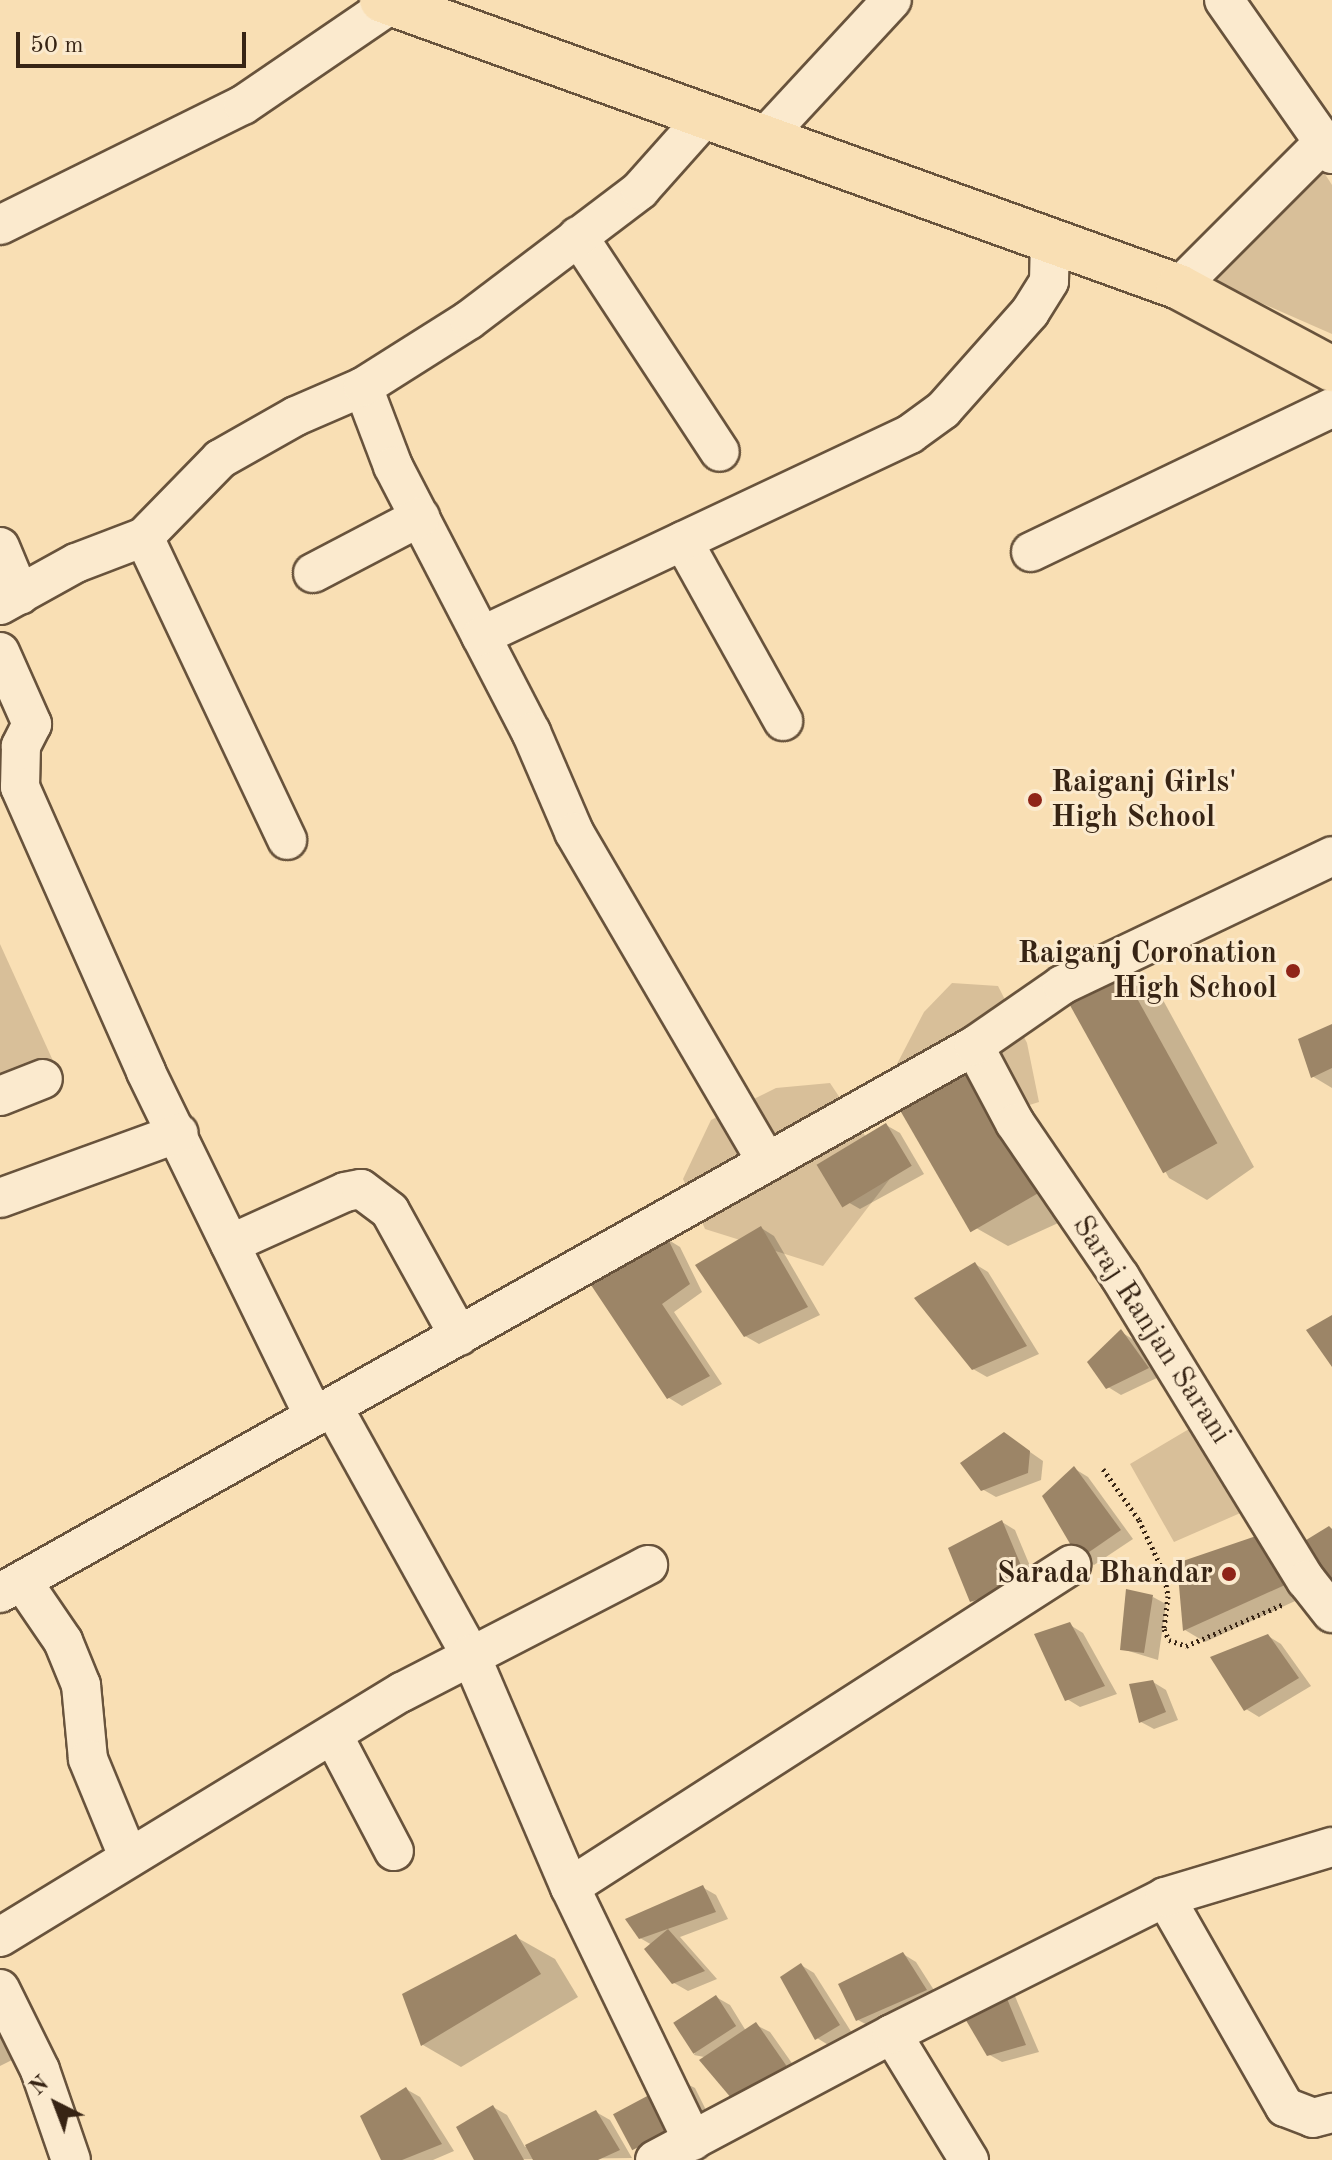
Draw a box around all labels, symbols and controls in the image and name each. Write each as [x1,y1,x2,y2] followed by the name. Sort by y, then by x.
[20,16,250,66] scale bar
[30,34,84,58] text: 50 m
[1051,765,1236,836] place label: Raiganj Girls' High School
[1026,791,1044,809] marker: Raiganj Girls' High School
[1018,936,1277,1006] place label: Raiganj Coronation High School
[1284,962,1302,980] marker: Raiganj Coronation High School
[1064,1209,1238,1451] street label: Saraj Ranjan Sarani
[997,1556,1213,1592] place label: Sarada Bhandar
[1220,1565,1238,1583] marker: Sarada Bhandar
[16,2064,96,2144] north arrow
[26,2072,54,2100] text: N

